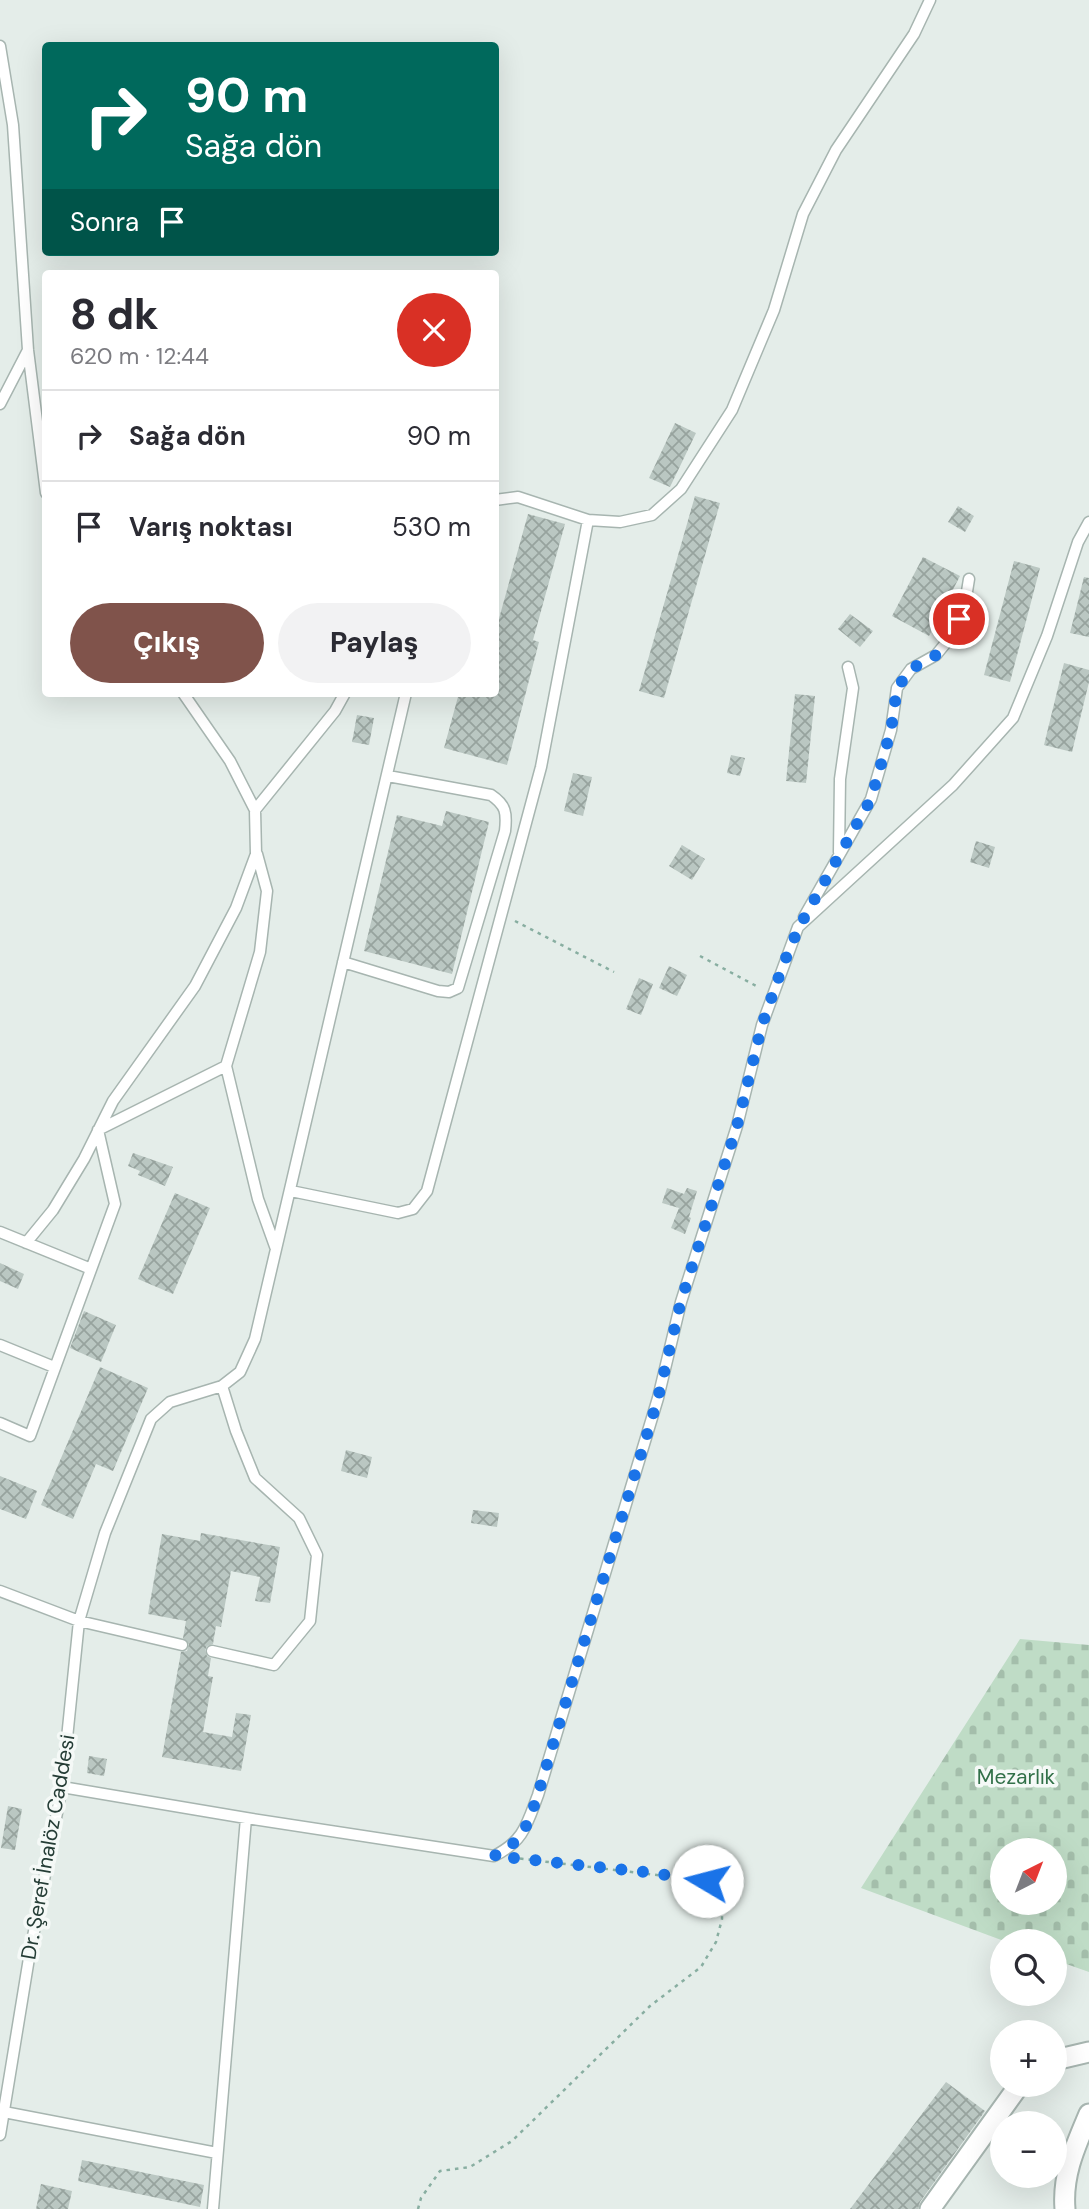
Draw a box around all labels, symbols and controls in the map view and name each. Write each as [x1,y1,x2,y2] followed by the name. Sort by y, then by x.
[185,63,308,127] text: 90 m
[70,70,161,161] icon: right
[185,125,322,167] text: Sağa dön
[153,203,191,241] icon: arrive
[70,205,139,239] text: Sonra
[70,287,159,342] text: 8 dk
[397,293,471,367] button: close
[70,341,209,371] text: 620 m · 12:44
[70,417,108,455] icon: right
[129,419,246,453] text: Sağa dön
[407,419,471,453] text: 90 m
[70,508,108,546] icon: arrive
[129,510,293,544] text: Varış noktası
[392,510,471,544] text: 530 m
[929,589,989,649] pin
[940,600,978,638] icon: arrive
[70,603,264,683] button: Çıkış
[278,603,471,683] button: Paylaş
[14,1732,82,1962] street label: Dr. Şeref İnalöz Caddesi
[977,1763,1056,1791] park label: Mezarlık
[990,1838,1068,1914] north arrow
[990,1838,1067,2188] map controls
[670,1844,744,1918] position arrow
[990,1929,1067,2006] button: search
[990,2020,1067,2097] button: +
[990,2111,1067,2188] button: −

